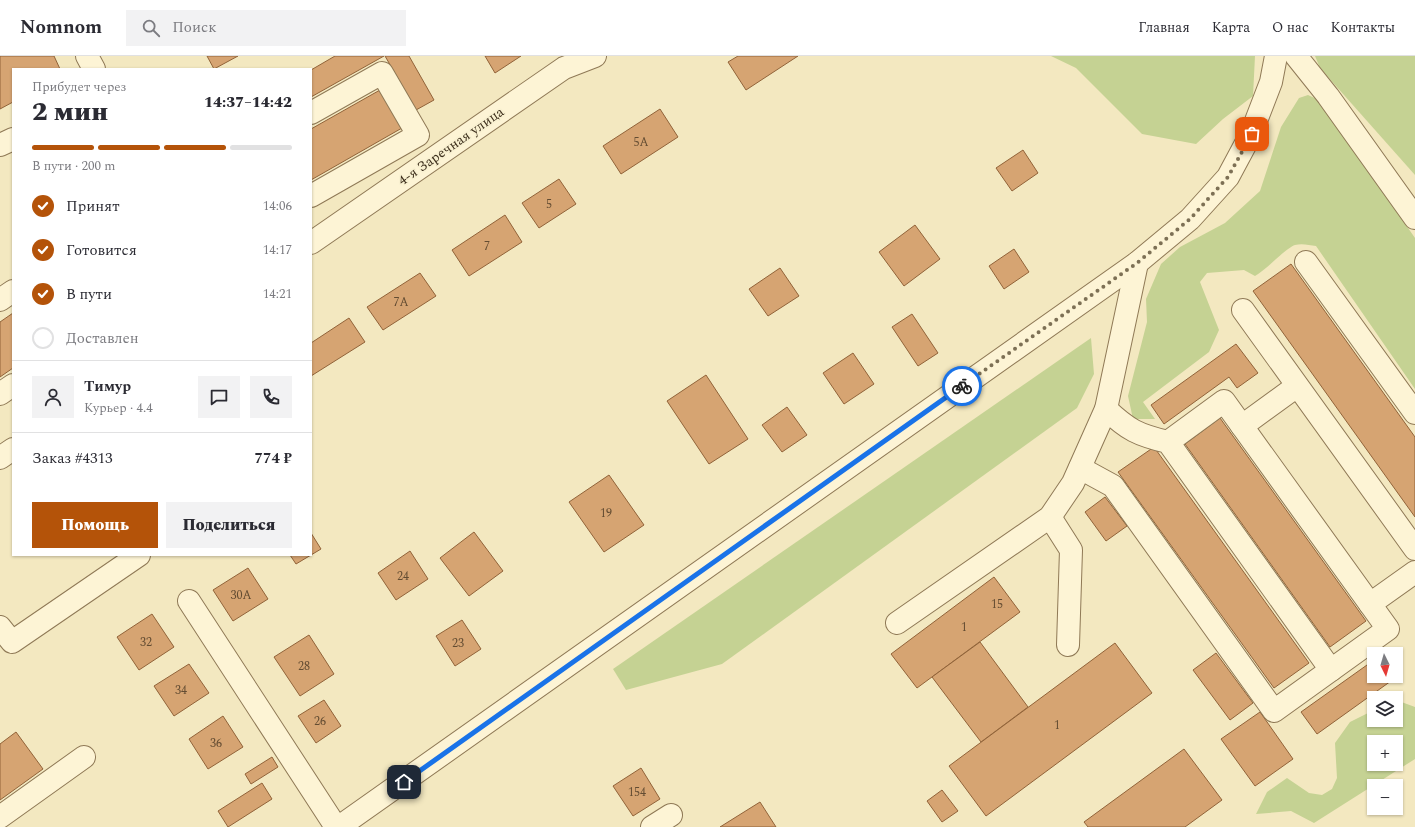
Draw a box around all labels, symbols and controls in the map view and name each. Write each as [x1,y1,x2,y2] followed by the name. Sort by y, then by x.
[126,10,406,46] search box
[20,13,102,42] text: Nomnom
[172,16,217,39] text: Поиск
[140,17,162,39] icon: search
[1138,17,1190,38] text: Главная
[1212,17,1250,38] text: Карта
[1272,17,1309,38] text: О нас
[1331,17,1395,38] text: Контакты
[32,77,126,97] text: Прибудет через
[204,91,292,114] text: 14:37–14:42
[32,92,108,132] text: 2 мин
[394,101,509,191] street label: 4-я Заречная улица
[1235,117,1269,151] pin
[1241,123,1263,145] icon: bag
[633,133,649,152] house number: 5А
[32,156,116,176] text: В пути · 200 m
[32,195,54,217] icon: check
[66,195,120,218] text: Принят
[546,195,552,214] house number: 5
[263,196,292,216] text: 14:06
[484,237,490,256] house number: 7
[32,239,54,261] icon: check
[66,239,137,262] text: Готовится
[263,240,292,260] text: 14:17
[32,283,54,305] icon: check
[66,283,112,306] text: В пути
[263,284,292,304] text: 14:21
[393,293,409,312] house number: 7А
[66,327,139,350] text: Доставлен
[942,366,982,406] courier
[84,375,131,398] text: Тимур
[951,375,973,397] icon: bike
[32,376,74,418] button: person
[198,376,240,418] button: chat
[250,376,292,418] button: phone
[84,398,153,418] text: Курьер · 4.4
[32,447,112,470] text: Заказ #4313
[255,447,292,470] text: 774 ₽
[32,502,158,548] button: Помощь
[166,502,292,548] button: Поделиться
[600,504,612,523] house number: 19
[397,567,409,586] house number: 24
[230,586,252,605] house number: 30А
[991,595,1003,614] house number: 15
[961,618,967,637] house number: 1
[140,633,152,652] house number: 32
[452,634,464,653] house number: 23
[1367,647,1403,683] north arrow
[1367,647,1403,815] map controls
[298,657,310,676] house number: 28
[175,681,187,700] house number: 34
[1367,691,1403,727] button: layers
[314,712,326,731] house number: 26
[1054,716,1060,735] house number: 1
[210,734,222,753] house number: 36
[1367,735,1403,771] button: +
[387,765,421,799] pin
[393,771,415,793] icon: home
[1367,779,1403,815] button: −
[628,783,646,802] house number: 154

